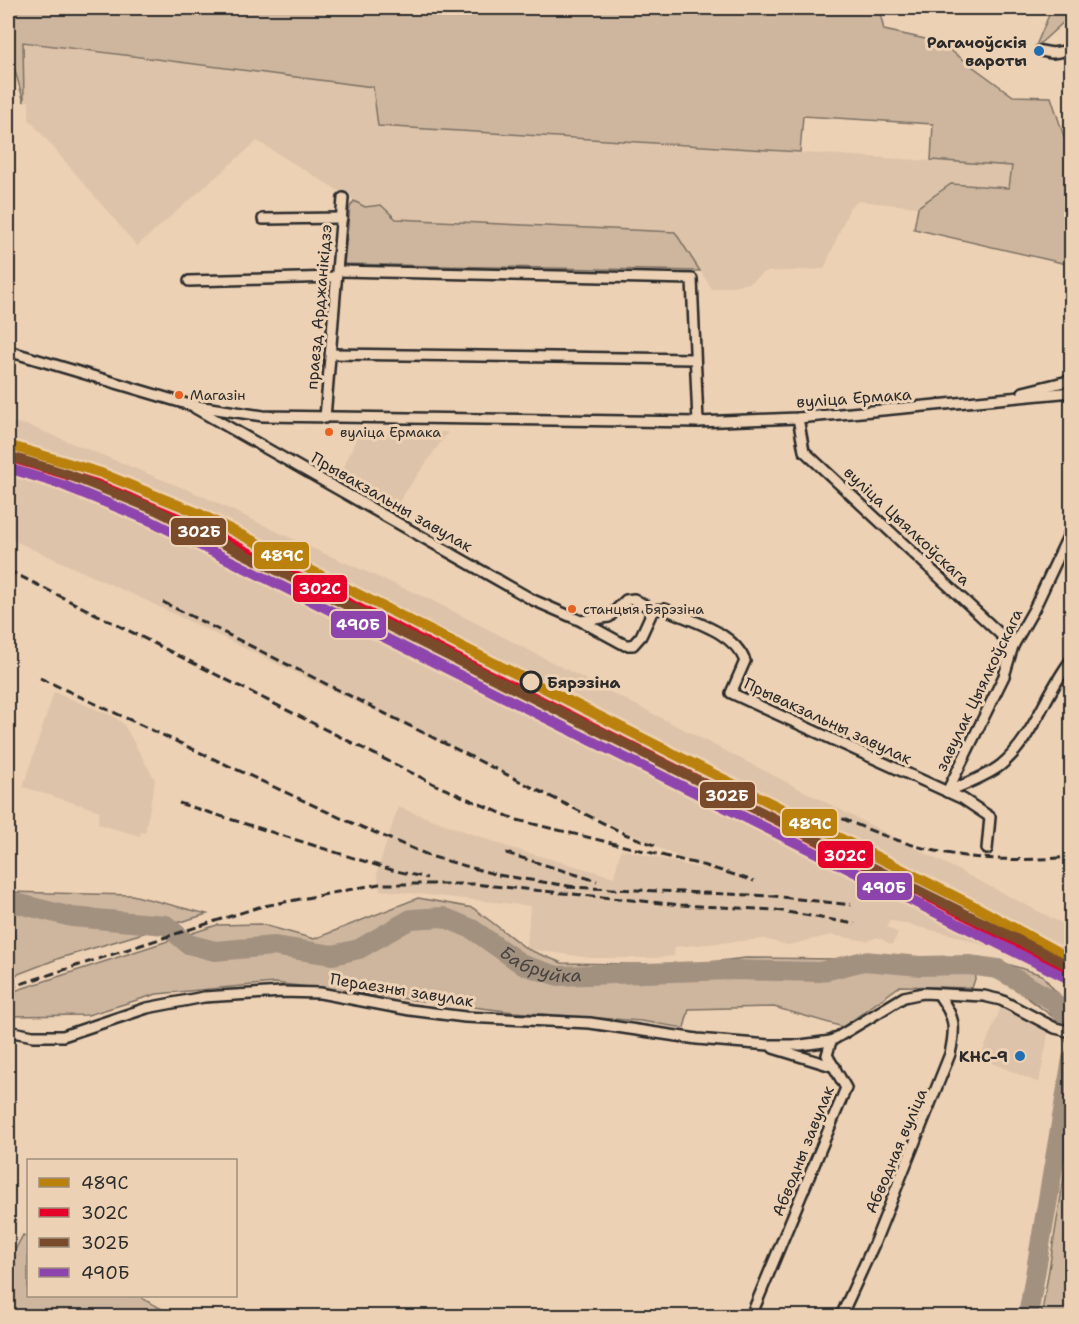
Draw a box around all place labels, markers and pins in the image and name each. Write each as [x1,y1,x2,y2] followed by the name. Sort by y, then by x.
[927,32,1027,71] place label: Рагачоўскія вароты
[1032,44,1046,58] marker: Рагачоўскія вароты
[190,386,245,404] place label: Магазін
[173,389,185,401] marker: Магазін
[340,423,441,441] place label: вуліца Ермака
[323,426,335,438] marker: вуліца Ермака
[583,600,704,618] place label: станцыя Бярэзіна
[566,603,578,615] marker: станцыя Бярэзіна
[520,671,542,693] marker: Бярэзіна
[547,672,621,693] place label: Бярэзіна
[959,1046,1008,1067] place label: КНС-9
[1013,1049,1027,1063] marker: КНС-9

